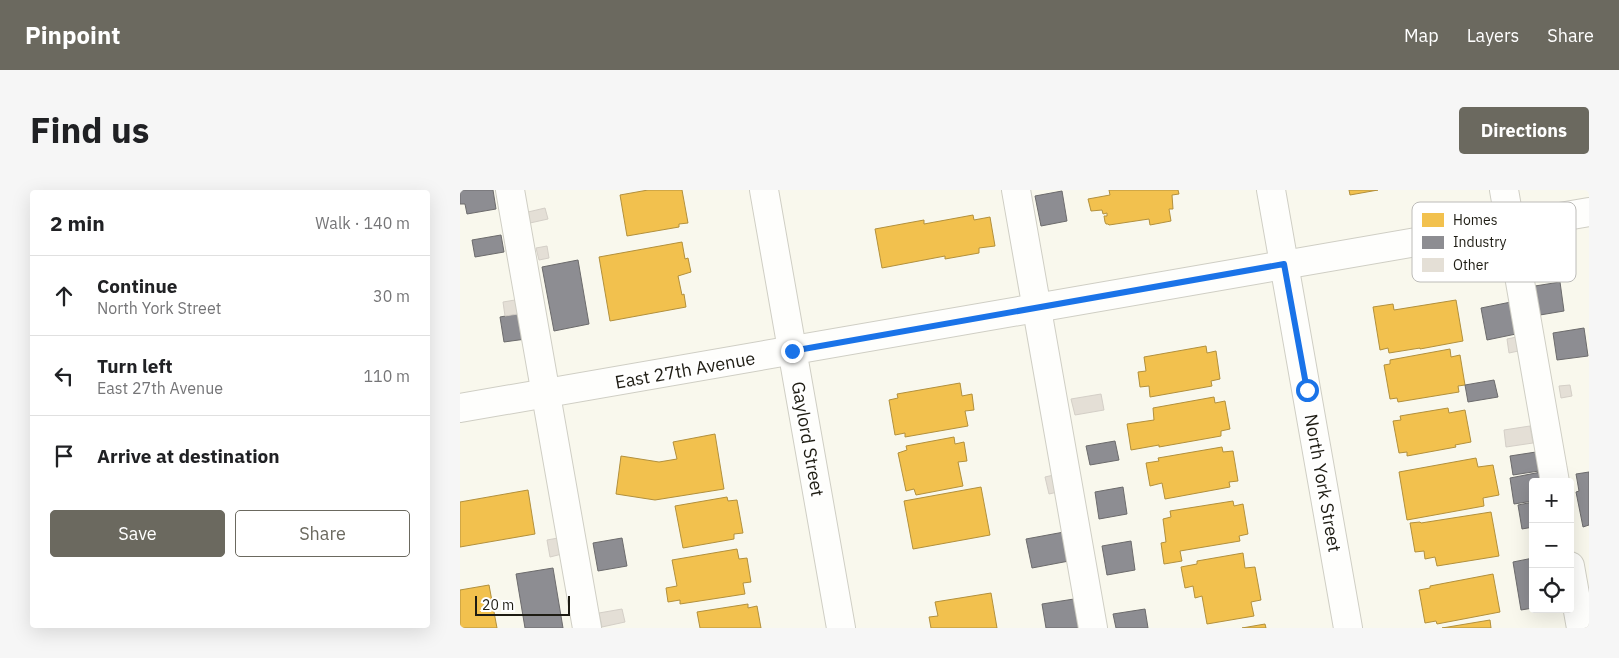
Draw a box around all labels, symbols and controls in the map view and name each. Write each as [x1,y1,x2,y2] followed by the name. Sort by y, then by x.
[25,19,120,51] text: Pinpoint
[1404,24,1439,47] text: Map
[1467,24,1519,47] text: Layers
[1547,24,1594,47] text: Share
[30,107,149,153] text: Find us
[1459,107,1589,154] button: Directions
[1412,202,1576,282] legend
[50,209,105,237] text: 2 min
[1453,211,1498,229] text: Homes
[315,213,410,233] text: Walk · 140 m
[1453,233,1507,251] text: Industry
[1453,256,1489,274] text: Other
[97,274,177,298] text: Continue
[50,282,78,310] icon: ahead
[373,286,410,306] text: 30 m
[97,298,221,318] text: North York Street
[781,340,804,363] route end
[613,346,757,394] street label: East 27th Avenue
[97,354,173,378] text: Turn left
[50,362,78,390] icon: left
[363,366,410,386] text: 110 m
[97,378,223,398] text: East 27th Avenue
[1296,379,1319,402] route start
[787,380,829,498] street label: Gaylord Street
[1300,412,1346,554] street label: North York Street
[50,442,78,470] icon: arrive
[97,444,280,468] text: Arrive at destination
[1529,478,1574,613] map controls
[1529,478,1574,523] button: +
[50,510,225,557] button: Save
[235,510,410,557] button: Share
[1529,523,1574,568] button: −
[1529,568,1574,613] button: locate
[475,593,570,616] scale bar
[482,596,514,614] text: 20 m

